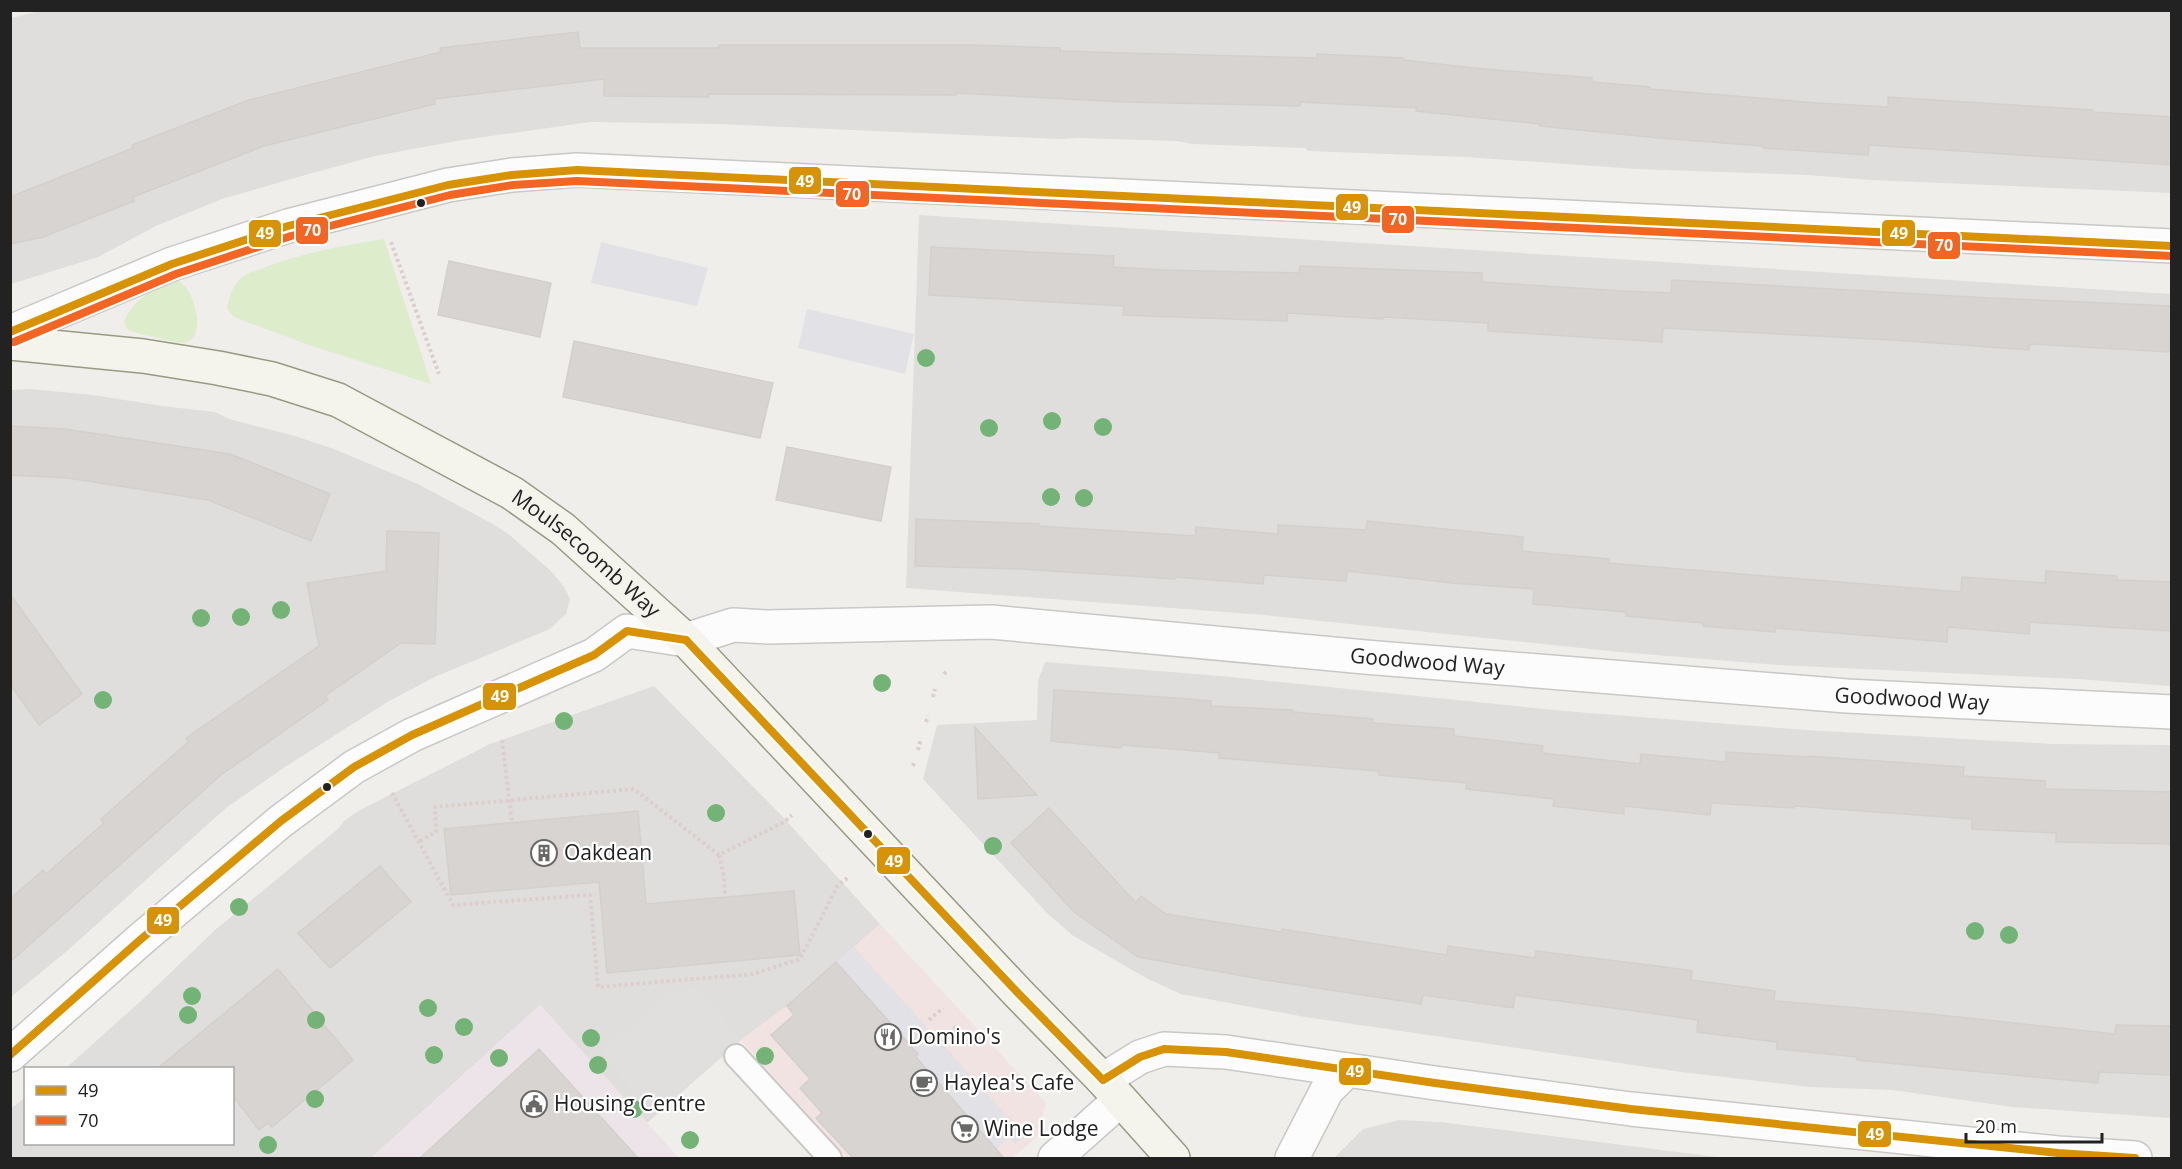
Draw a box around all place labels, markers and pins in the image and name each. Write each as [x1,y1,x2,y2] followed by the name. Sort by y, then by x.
[415,197,427,209] unlabelled marker
[321,781,333,793] unlabelled marker
[862,828,874,840] unlabelled marker
[529,838,559,868] building icon: Oakdean
[564,838,652,866] place label: Oakdean
[873,1022,903,1052] restaurant icon: Domino's
[908,1022,1001,1050] place label: Domino's
[909,1068,939,1098] cafe icon: Haylea's Cafe
[944,1068,1074,1096] place label: Haylea's Cafe
[519,1089,549,1119] public building icon: Housing Centre
[554,1089,706,1117] place label: Housing Centre
[950,1114,980,1144] supermarket icon: Wine Lodge
[984,1114,1098,1142] place label: Wine Lodge

